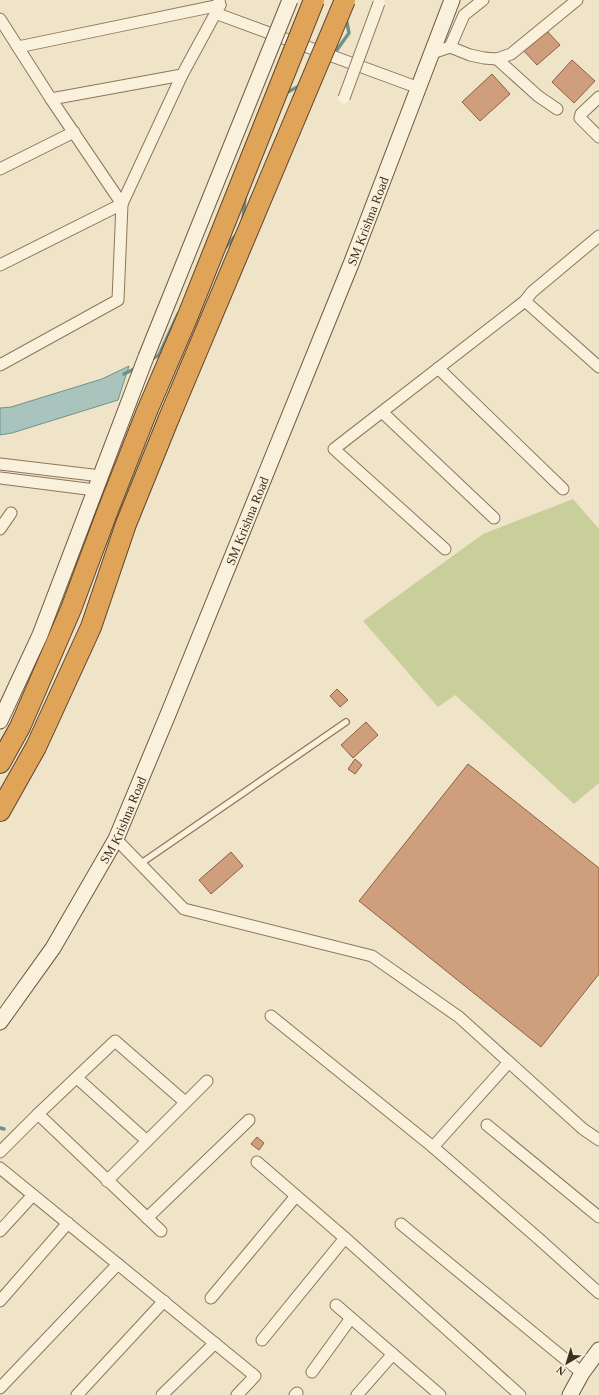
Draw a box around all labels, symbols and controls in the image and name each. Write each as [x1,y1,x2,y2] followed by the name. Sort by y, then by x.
[344,174,391,268] street label: SM Krishna Road
[222,474,272,567] street label: SM Krishna Road
[96,774,149,866] street label: SM Krishna Road
[547,1343,587,1383] north arrow
[554,1364,568,1378] text: N

